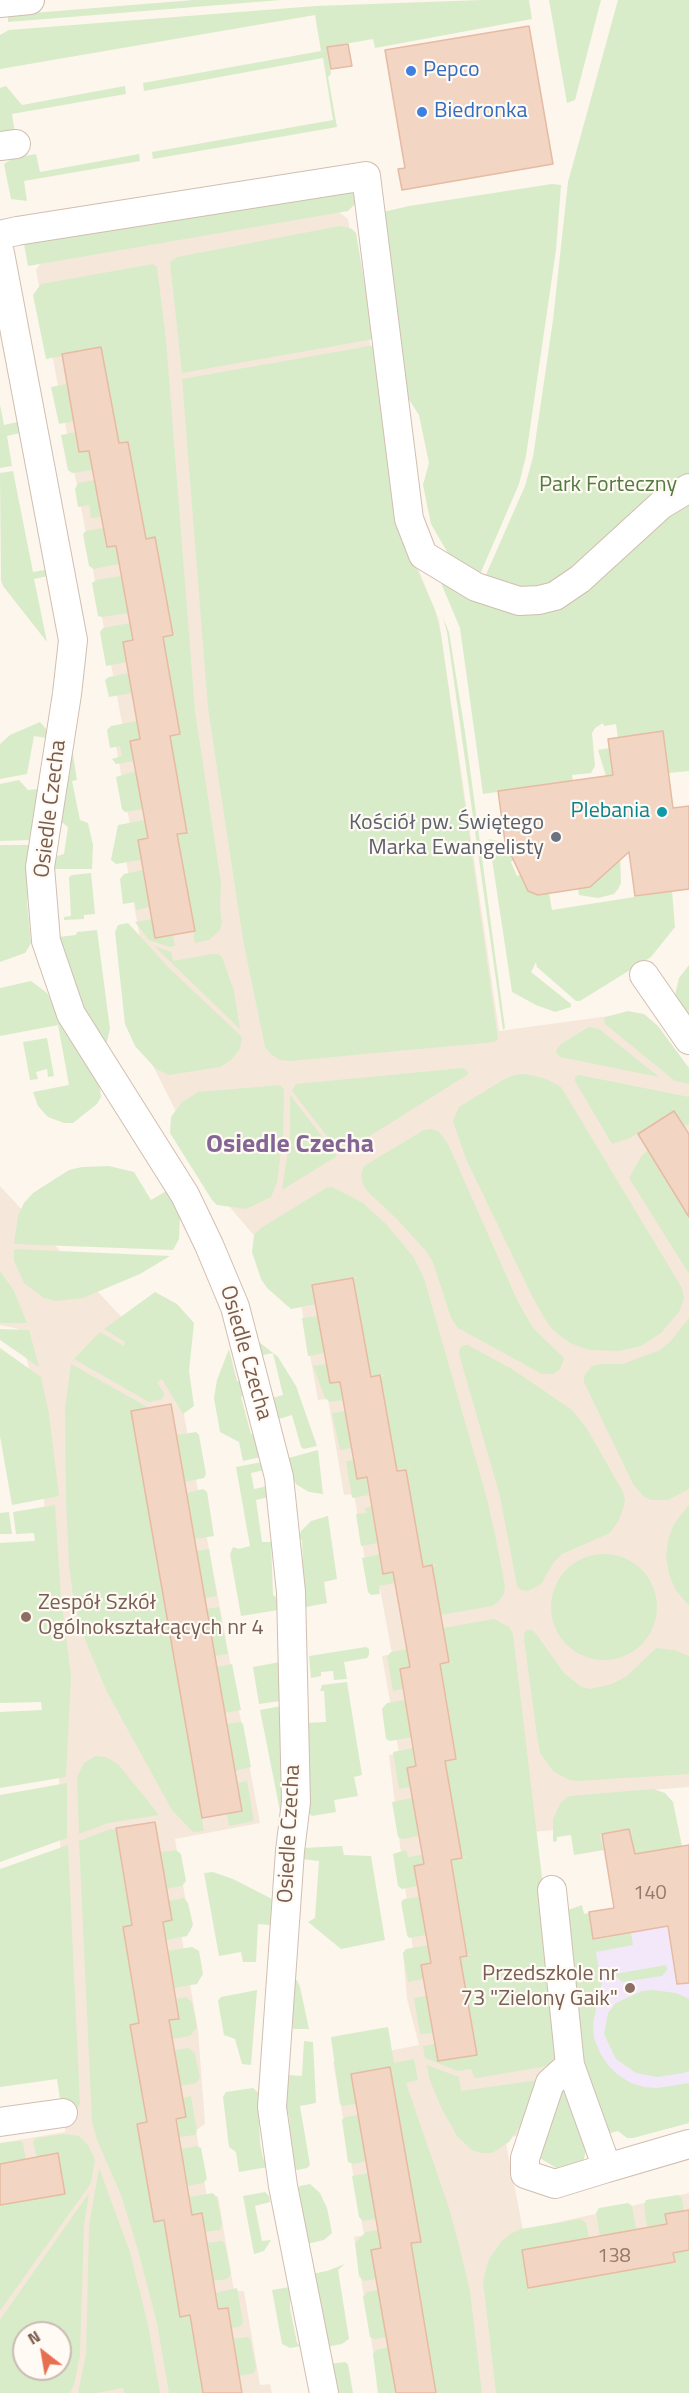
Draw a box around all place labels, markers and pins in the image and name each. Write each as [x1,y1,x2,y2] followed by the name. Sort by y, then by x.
[423,58,480,84] place label: Pepco
[404,64,418,78] marker: Pepco
[434,99,527,125] place label: Biedronka
[415,105,429,119] marker: Biedronka
[571,799,650,825] place label: Plebania
[655,805,669,819] marker: Plebania
[349,811,544,862] place label: Kościół pw. Świętego Marka Ewangelisty
[549,830,563,844] marker: Kościół pw. Świętego Marka Ewangelisty
[38,1591,264,1642] place label: Zespół Szkół Ogólnokształcących nr 4
[19,1610,33,1624] marker: Zespół Szkół Ogólnokształcących nr 4
[461,1962,618,2014] place label: Przedszkole nr 73 "Zielony Gaik"
[623,1981,637,1995] marker: Przedszkole nr 73 "Zielony Gaik"

